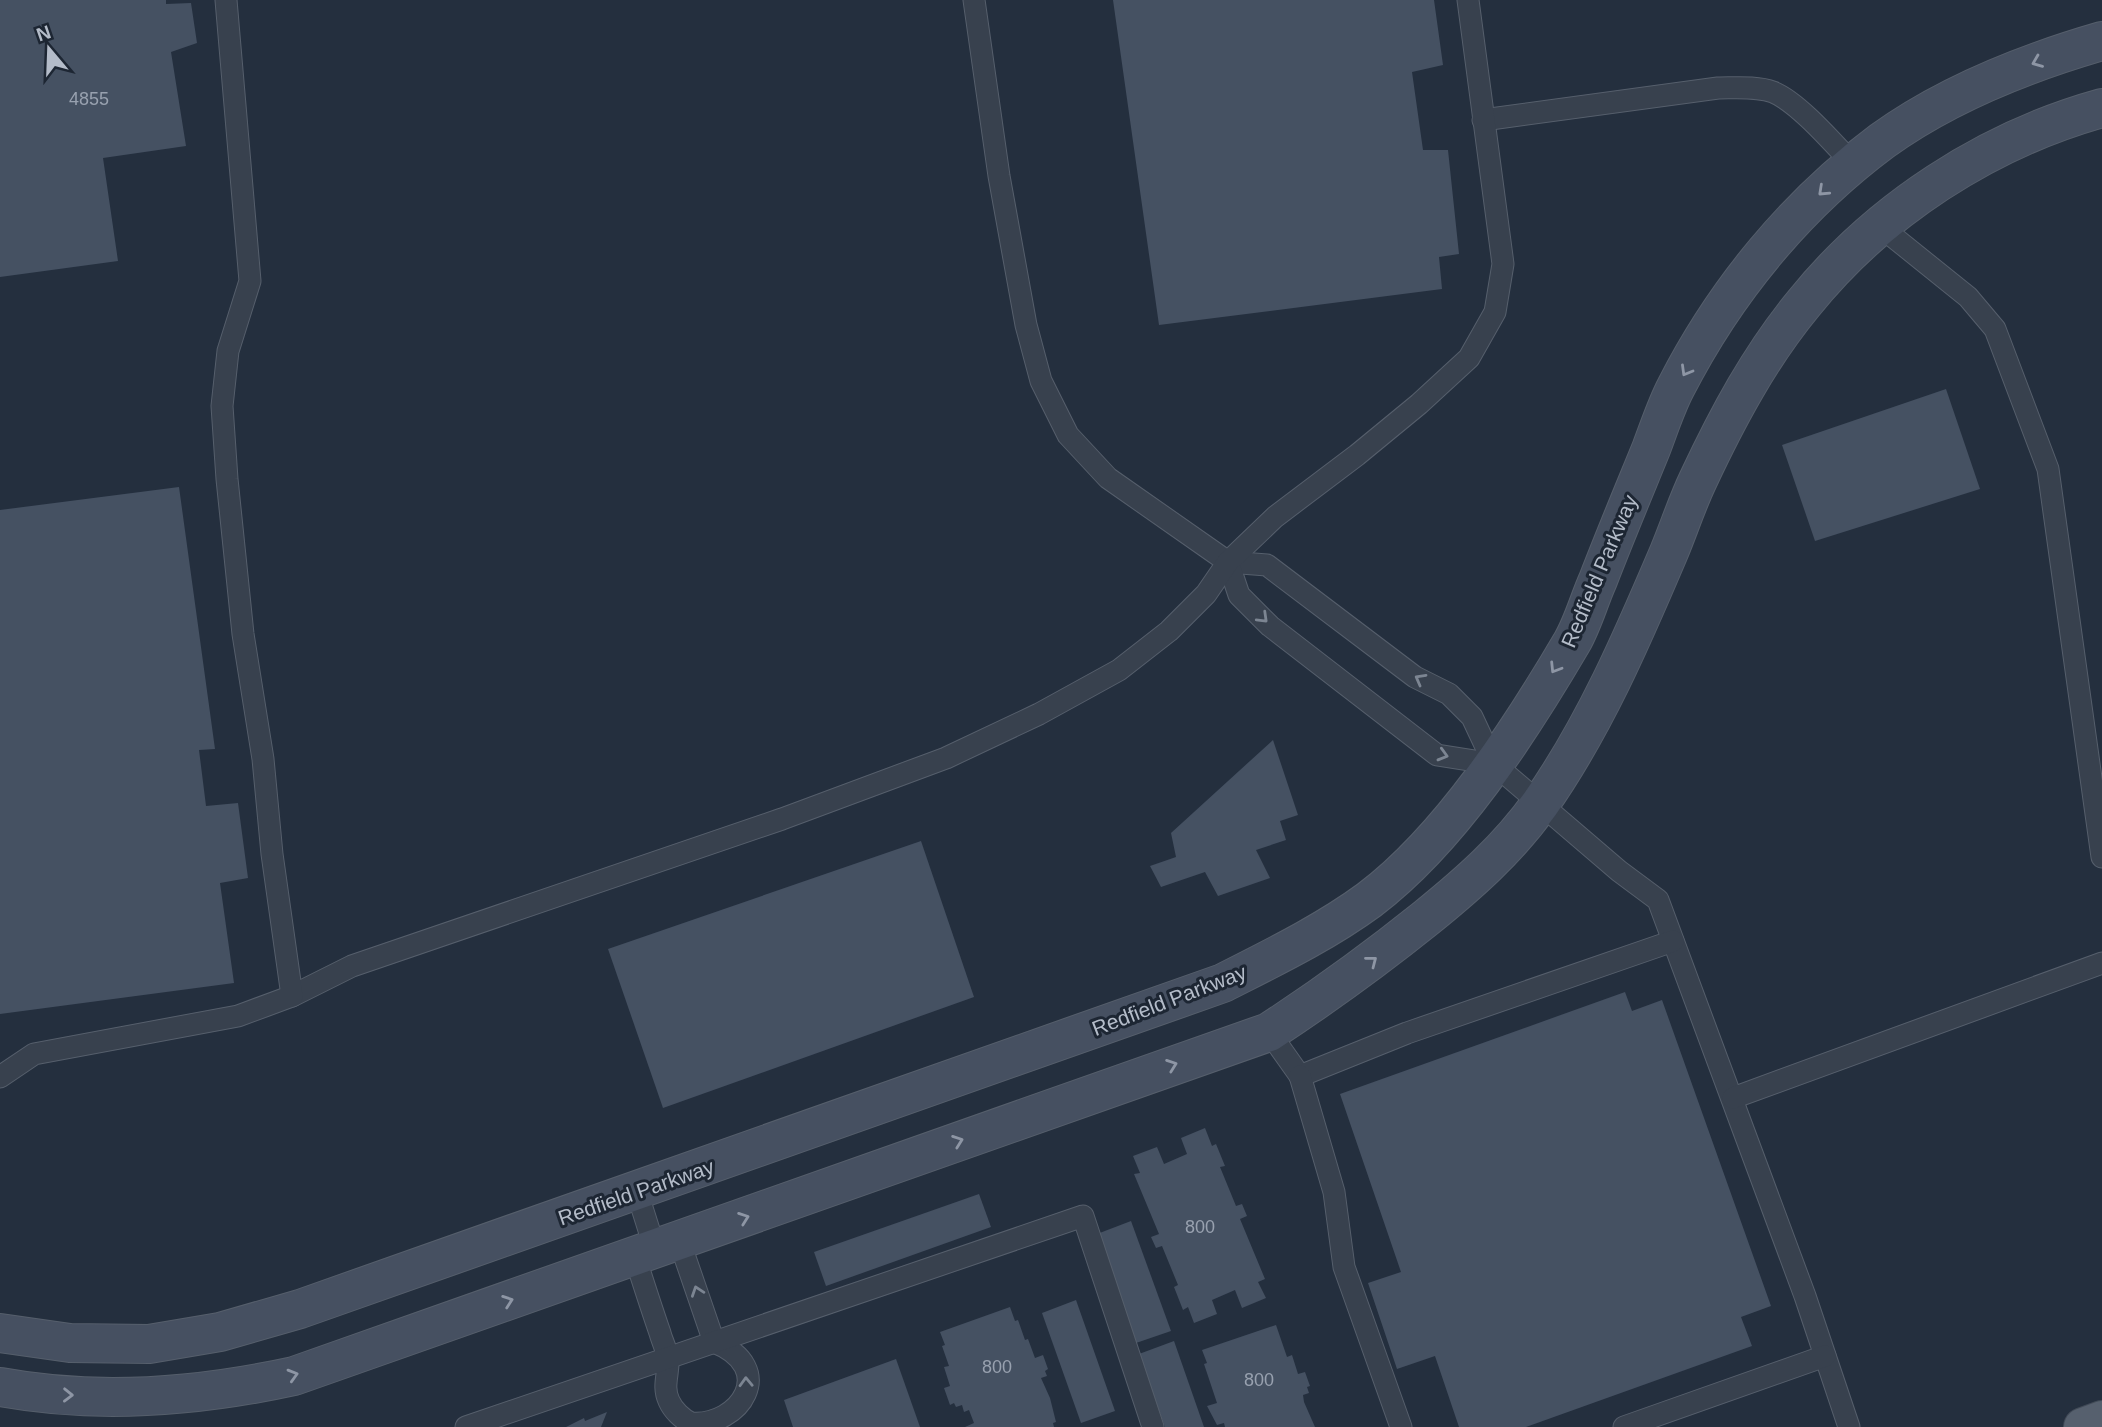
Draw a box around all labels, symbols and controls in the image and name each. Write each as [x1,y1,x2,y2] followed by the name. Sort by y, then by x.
[14,14,84,84] north arrow
[34,21,54,46] text: N
[2032,53,2044,67] one-way arrow
[69,89,109,109] house number: 4855
[1818,183,1831,196] one-way arrow
[1681,363,1694,376] one-way arrow
[1556,491,1642,651] street label: Redfield Parkway
[1254,609,1267,622] one-way arrow
[1550,661,1563,674] one-way arrow
[1415,674,1427,687] one-way arrow
[1436,746,1449,761] one-way arrow
[1365,956,1377,969] one-way arrow
[1089,960,1250,1040] street label: Redfield Parkway
[1166,1059,1178,1073] one-way arrow
[952,1136,964,1150] one-way arrow
[555,1154,717,1229] street label: Redfield Parkway
[737,1212,749,1226] one-way arrow
[1185,1217,1215,1237] house number: 800
[691,1286,705,1298] one-way arrow
[502,1295,514,1309] one-way arrow
[982,1357,1012,1377] house number: 800
[287,1369,299,1383] one-way arrow
[1244,1370,1274,1390] house number: 800
[739,1376,754,1387] one-way arrow
[63,1387,73,1403] one-way arrow

